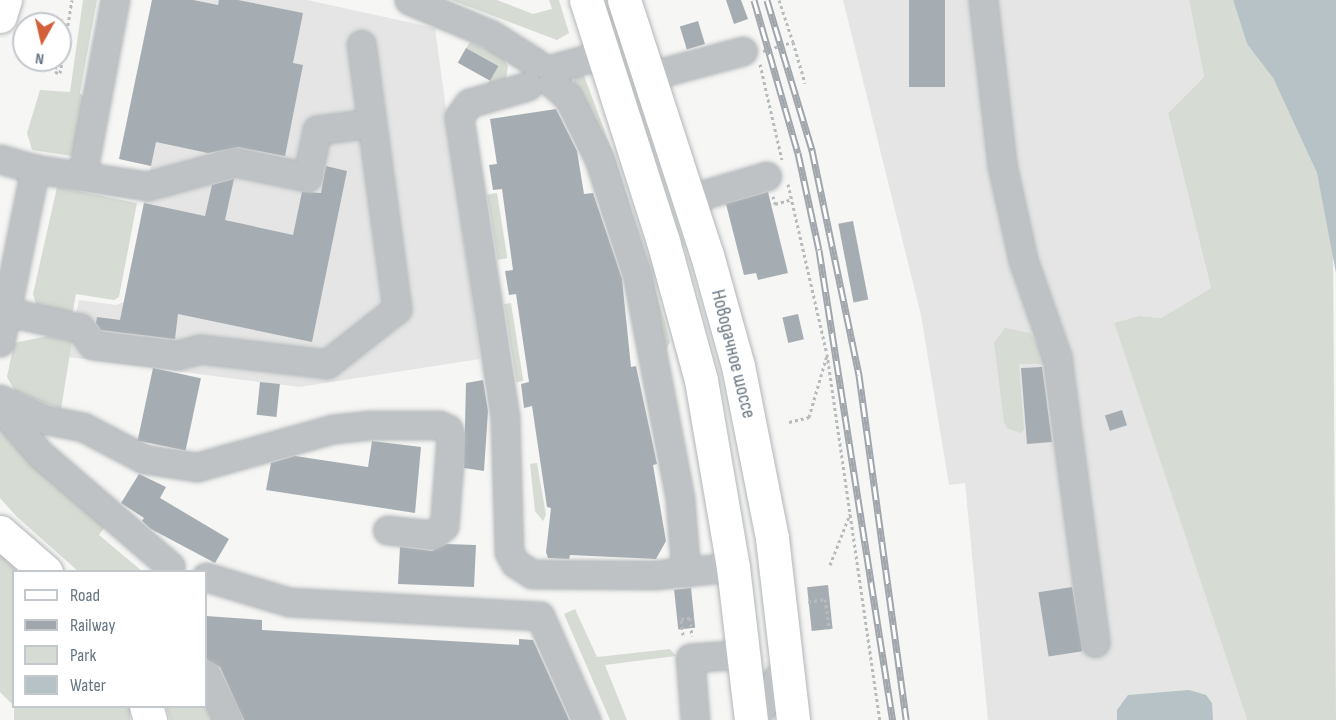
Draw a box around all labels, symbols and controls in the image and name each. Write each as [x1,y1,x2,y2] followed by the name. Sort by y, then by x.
[12,12,72,72] north arrow
[34,48,45,68] text: N
[705,287,761,421] street label: Новодачное шоссе
[12,570,207,708] legend
[70,585,100,606] text: Road
[70,615,115,636] text: Railway
[70,645,96,666] text: Park
[70,675,106,696] text: Water

